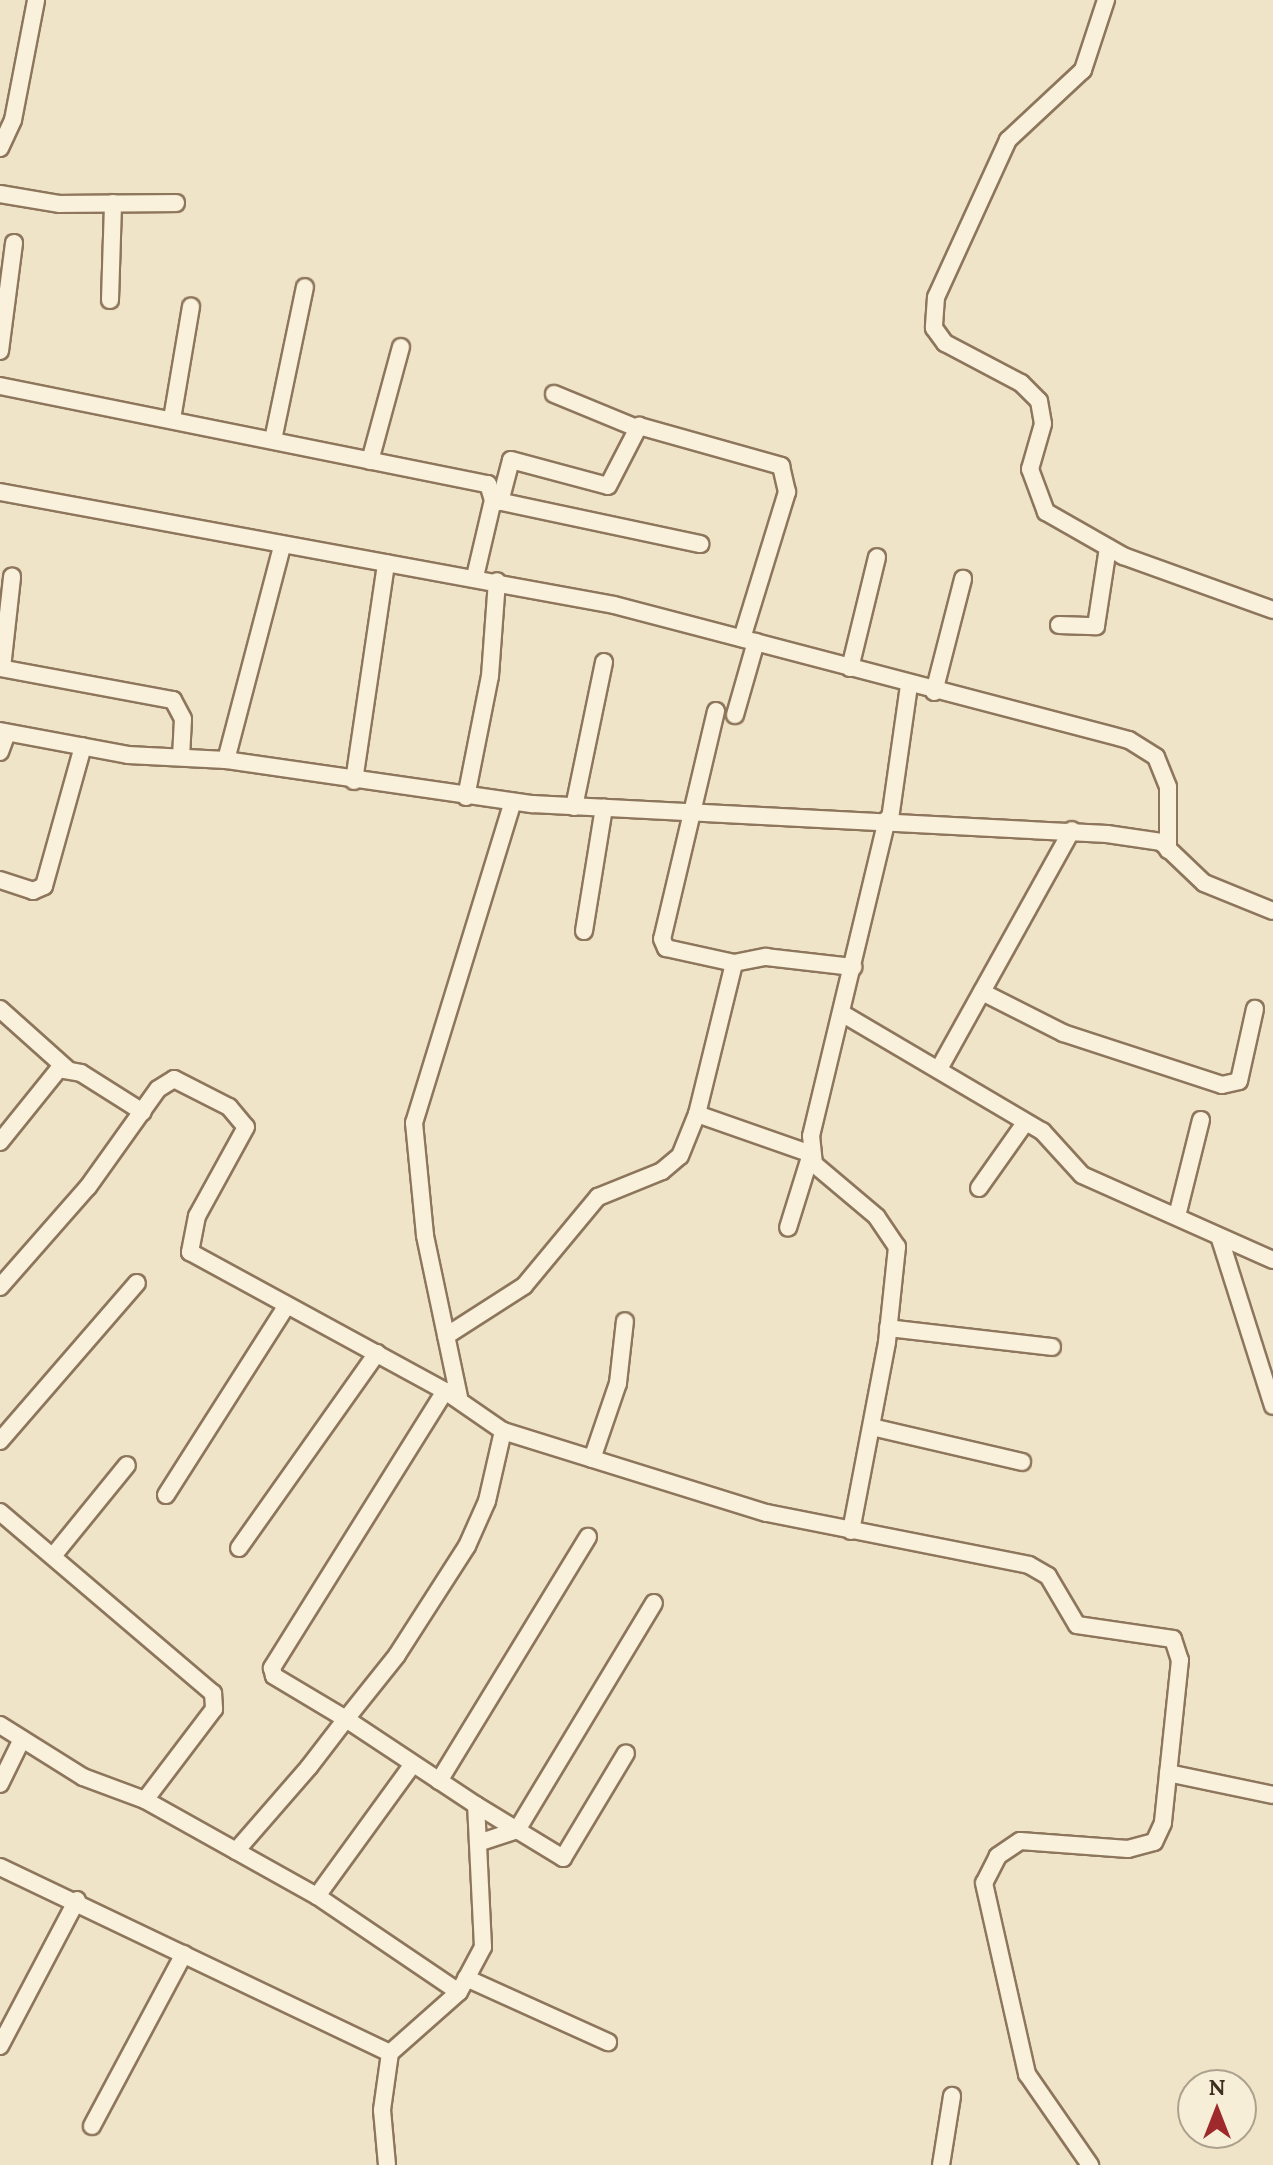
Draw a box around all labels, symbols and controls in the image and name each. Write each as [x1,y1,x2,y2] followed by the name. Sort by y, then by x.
[1177,2069,1257,2149] north arrow
[1208,2073,1226,2101] text: N

